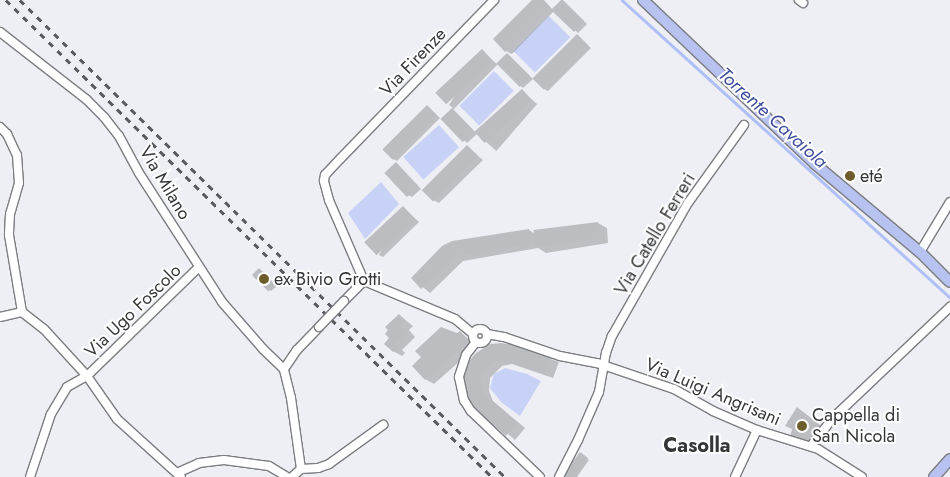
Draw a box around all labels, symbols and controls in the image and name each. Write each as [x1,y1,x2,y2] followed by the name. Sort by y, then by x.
[375,23,451,101] street label: Via Firenze
[714,63,832,173] water label: Torrente Cavaiola
[135,142,195,224] street label: Via Milano
[860,165,883,187] place label: eté
[610,169,700,299] street label: Via Catello Ferreri
[844,170,856,182] marker: eté
[80,260,186,362] street label: Via Ugo Foscolo
[274,268,382,290] place label: ex Bivio Grotti
[258,273,270,285] marker: ex Bivio Grotti
[642,354,784,430] street label: Via Luigi Angrisani
[812,405,900,448] place label: Cappella di San Nicola
[796,420,808,432] marker: Cappella di San Nicola
[663,433,731,457] district label: Casolla

